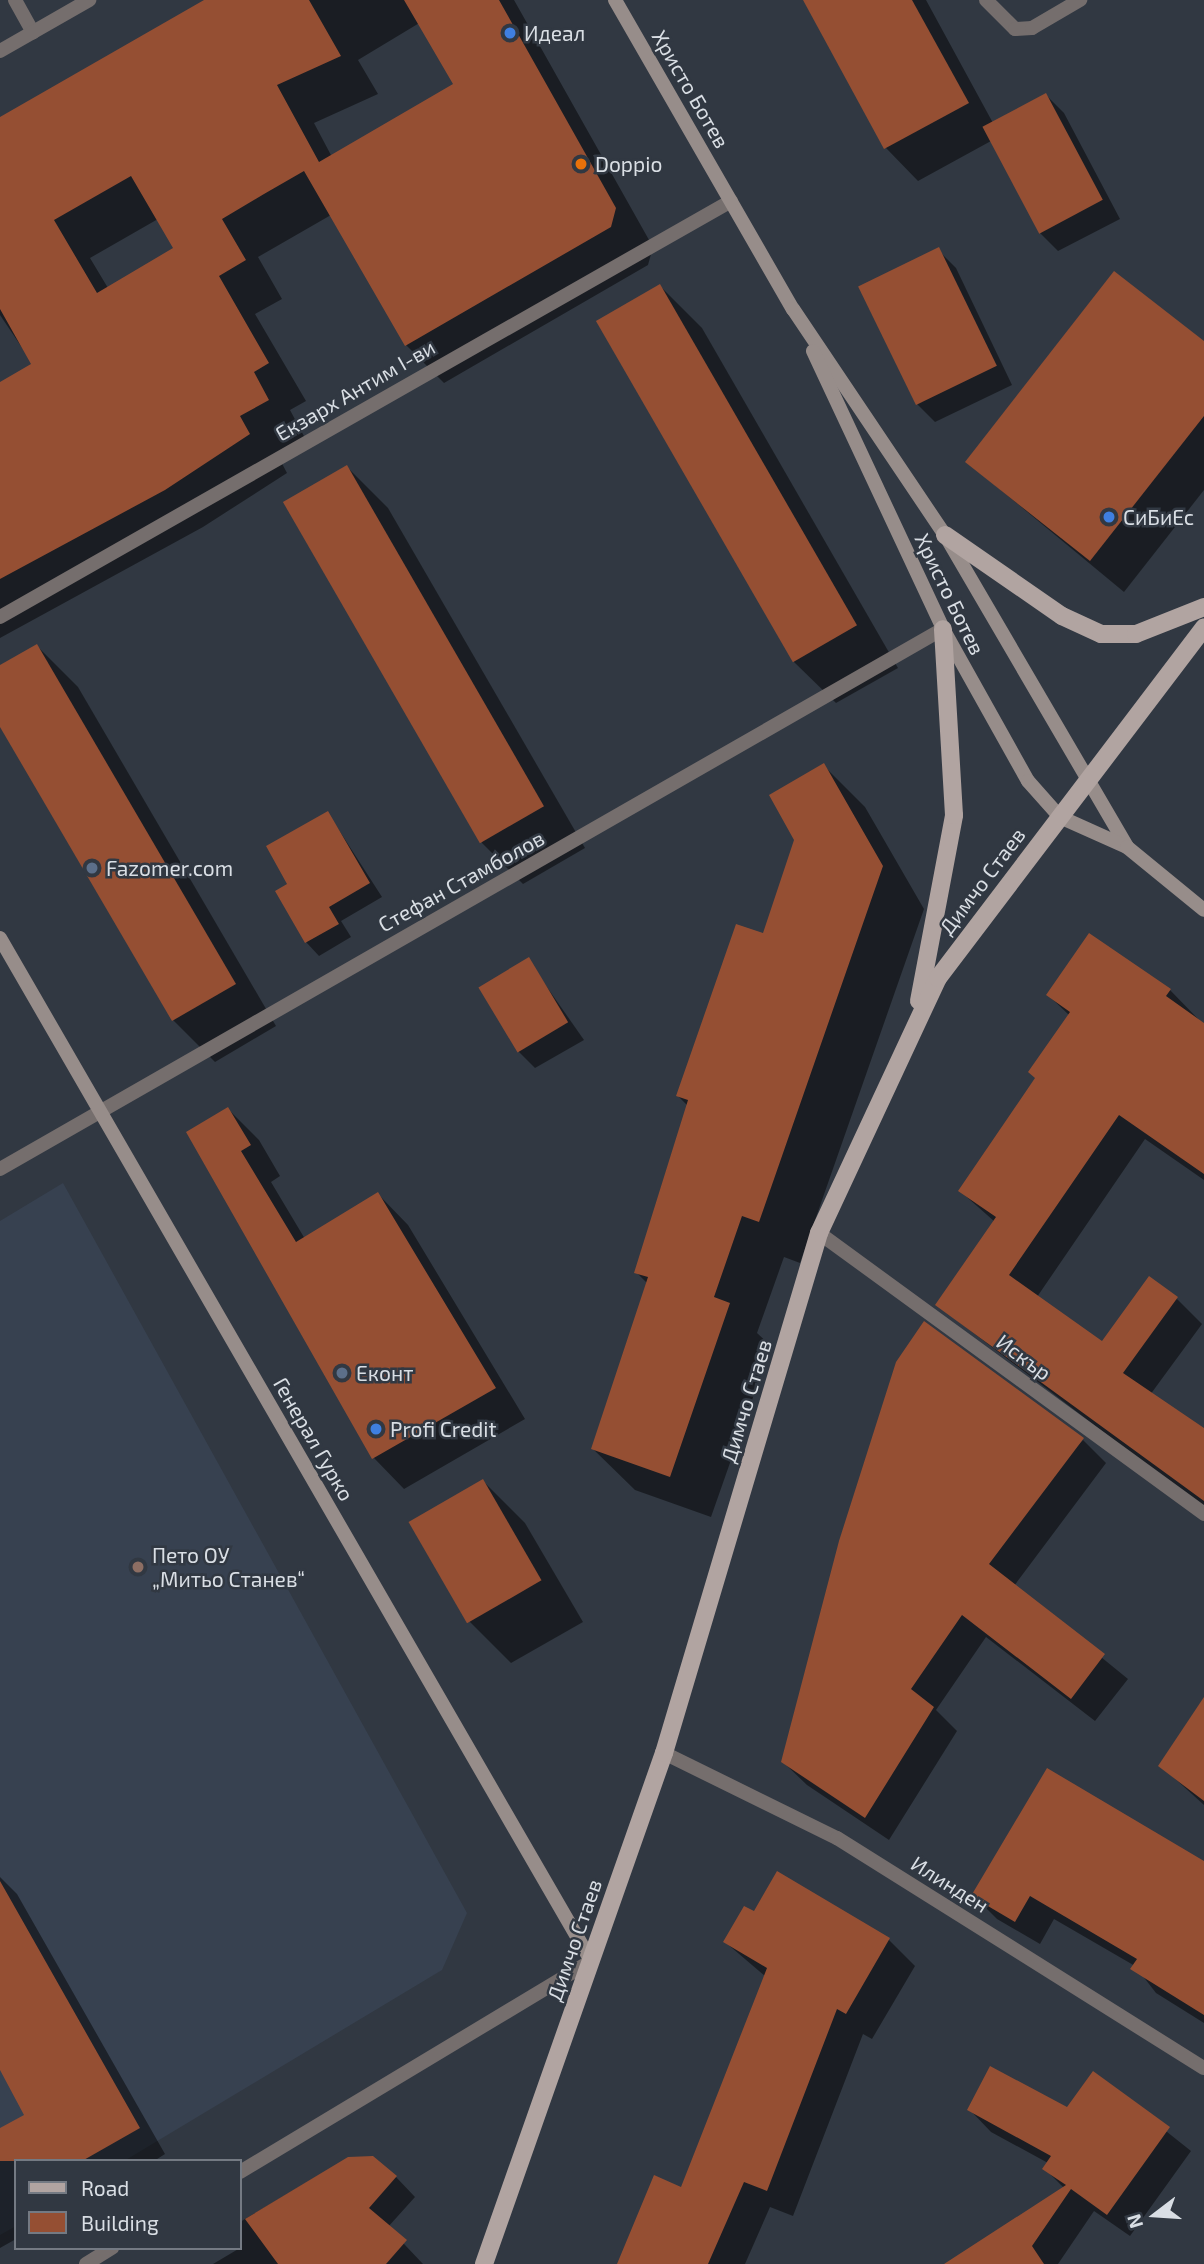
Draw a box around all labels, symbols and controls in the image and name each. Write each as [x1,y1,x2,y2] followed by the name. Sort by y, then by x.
[524,20,585,46] place label: Идеал
[502,25,518,41] marker: Идеал
[647,26,735,152] street label: Христо Ботев
[595,151,662,177] place label: Doppio
[573,156,589,172] marker: Doppio
[271,334,439,446] street label: Екзарх Антим I-ви
[1123,504,1194,530] place label: СиБиЕс
[1101,509,1117,525] marker: СиБиЕс
[910,529,990,659] street label: Христо Ботев
[934,823,1030,939] street label: Димчо Стаев
[374,825,548,937] street label: Стефан Стамболов
[106,855,233,881] place label: Fazomer.com
[84,860,100,876] marker: Fazomer.com
[992,1329,1056,1385] street label: Искър
[715,1336,777,1466] street label: Димчо Стаев
[356,1360,413,1386] place label: Еконт
[334,1365,350,1381] marker: Еконт
[268,1373,360,1505] street label: Генерал Гурко
[390,1416,496,1442] place label: Profi Credit
[368,1421,384,1437] marker: Profi Credit
[152,1542,305,1592] place label: Пето ОУ „Митьо Станев“
[130,1559,146,1575] marker: Пето ОУ „Митьо Станев“
[907,1850,993,1918] street label: Илинден
[541,1876,607,2004] street label: Димчо Стаев
[14,2159,242,2250] legend
[81,2175,129,2200] text: Road
[1120,2180,1190,2250] north arrow
[81,2210,159,2235] text: Building
[1121,2211,1147,2231] text: N

